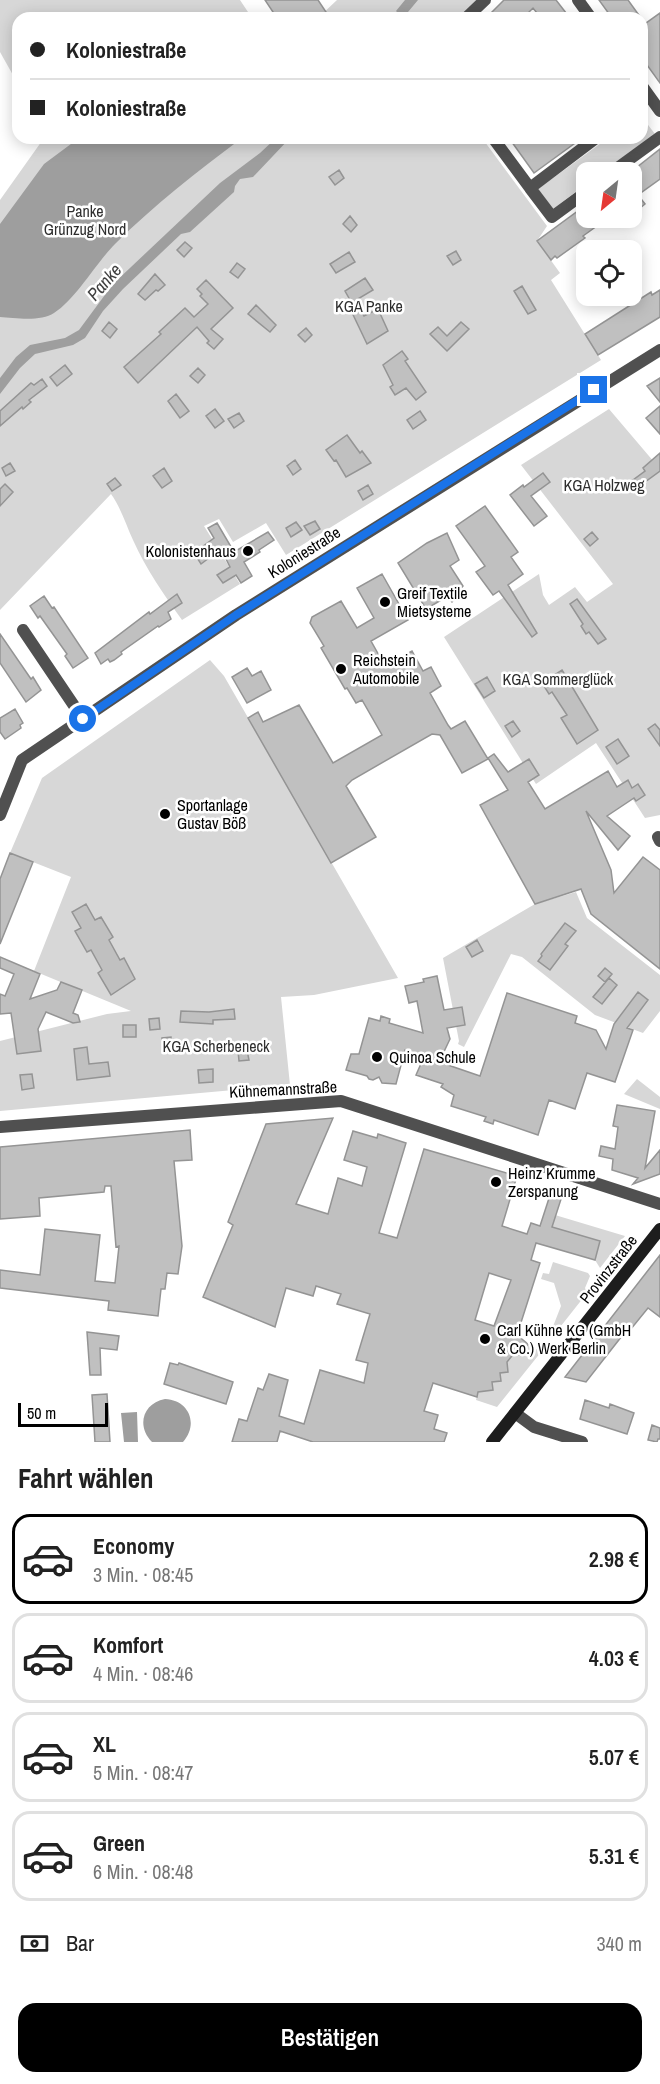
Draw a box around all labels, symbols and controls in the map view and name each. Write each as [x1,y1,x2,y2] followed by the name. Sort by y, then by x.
[66,35,186,65] text: Koloniestraße
[66,93,186,123] text: Koloniestraße
[576,162,642,228] north arrow
[576,162,642,306] map controls
[44,200,126,240] park label: Panke Grünzug Nord
[576,240,642,306] button: locate
[81,258,127,306] water label: Panke
[335,295,403,317] park label: KGA Panke
[580,376,607,403] route end
[564,474,645,496] park label: KGA Holzweg
[264,521,344,583] street label: Koloniestraße
[146,540,236,562] place label: Kolonistenhaus
[241,544,255,558] marker: Kolonistenhaus
[397,582,471,622] place label: Greif Textile Mietsysteme
[378,595,392,609] marker: Greif Textile Mietsysteme
[352,649,419,689] place label: Reichstein Automobile
[334,662,348,676] marker: Reichstein Automobile
[503,668,614,690] park label: KGA Sommerglück
[69,705,96,732] route start
[177,794,248,834] place label: Sportanlage Gustav Böß
[158,807,172,821] marker: Sportanlage Gustav Böß
[162,1035,270,1057] park label: KGA Scherbeneck
[389,1046,476,1068] place label: Quinoa Schule
[370,1050,384,1064] marker: Quinoa Schule
[229,1075,337,1103] street label: Kühnemannstraße
[508,1162,596,1202] place label: Heinz Krumme Zerspanung
[489,1175,503,1189] marker: Heinz Krumme Zerspanung
[574,1230,642,1308] street label: Provinzstraße
[497,1319,631,1359] place label: Carl Kühne KG (GmbH & Co.) Werk Berlin
[478,1332,492,1346] marker: Carl Kühne KG (GmbH & Co.) Werk Berlin
[18,1400,108,1428] scale bar
[27,1402,56,1424] text: 50 m
[18,1460,154,1496] text: Fahrt wählen
[93,1531,174,1561] text: Economy
[21,1532,75,1586] icon: car
[589,1544,639,1574] text: 2.98 €
[93,1561,193,1588] text: 3 Min. · 08:45
[93,1630,163,1660] text: Komfort
[21,1631,75,1685] icon: car
[589,1643,639,1673] text: 4.03 €
[93,1660,193,1687] text: 4 Min. · 08:46
[93,1729,116,1759] text: XL
[21,1730,75,1784] icon: car
[589,1742,639,1772] text: 5.07 €
[93,1759,193,1786] text: 5 Min. · 08:47
[93,1828,145,1858] text: Green
[21,1829,75,1883] icon: car
[589,1841,639,1871] text: 5.31 €
[93,1858,193,1885] text: 6 Min. · 08:48
[18,1927,51,1960] icon: cash
[66,1928,94,1958] text: Bar
[596,1930,642,1957] text: 340 m
[18,2003,642,2072] button: Bestätigen

